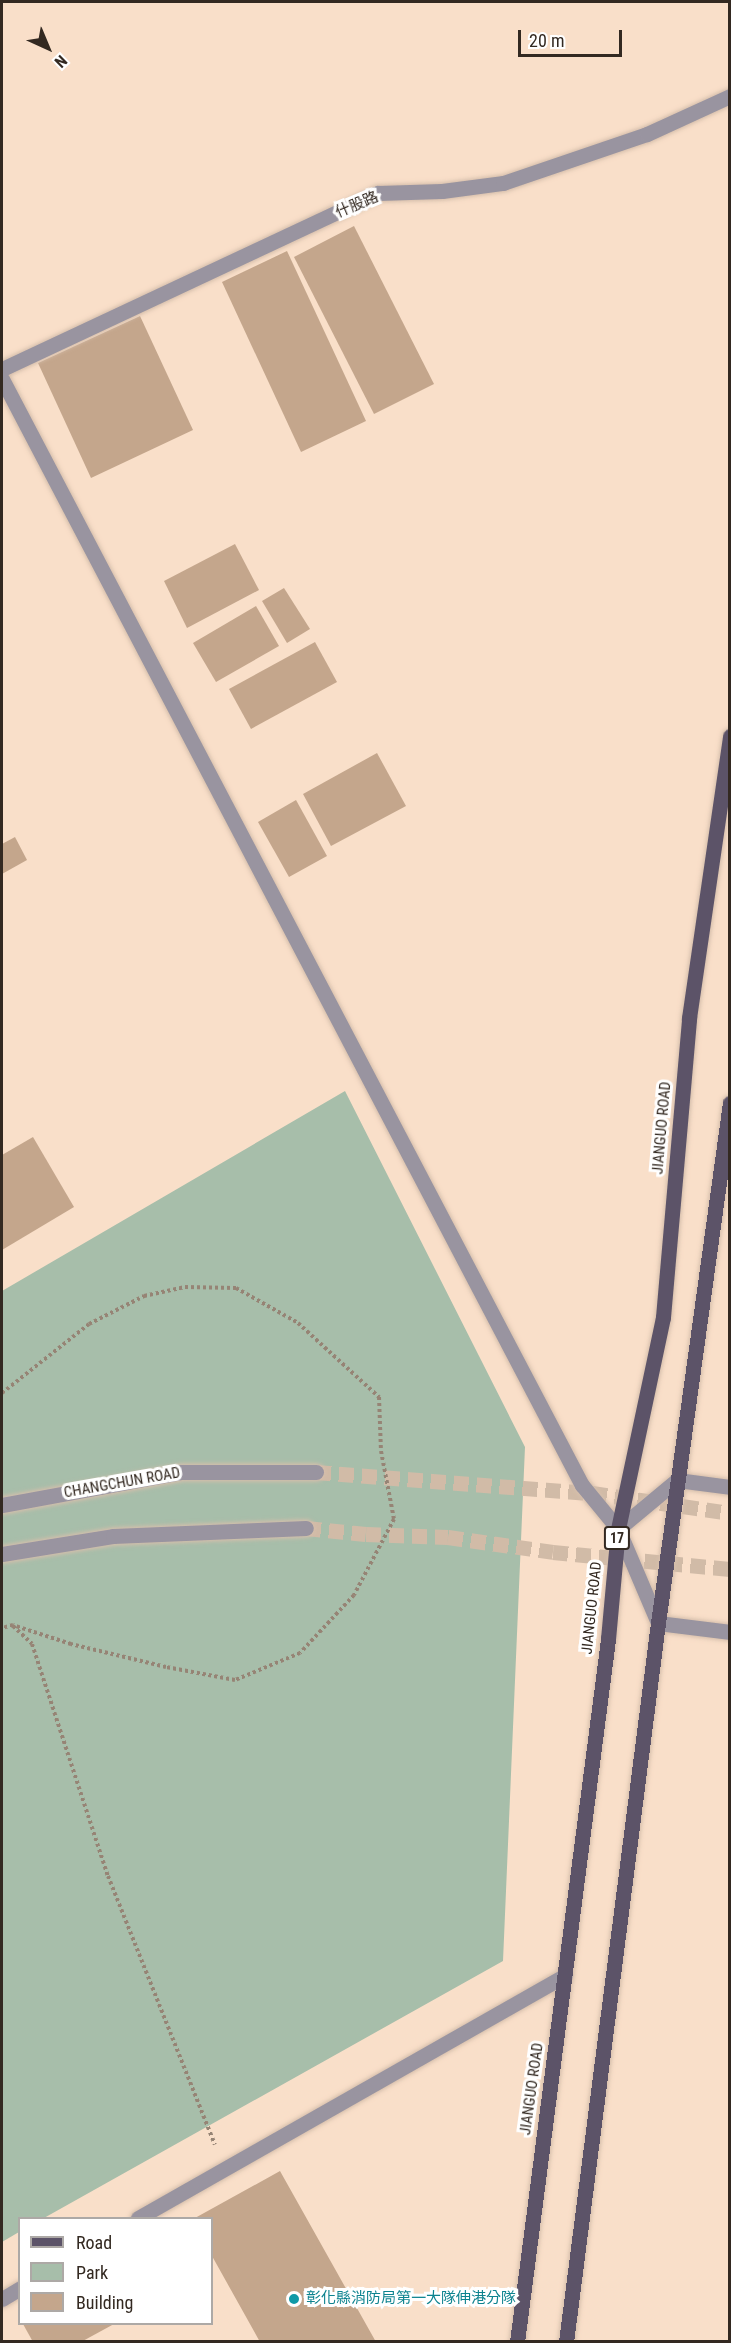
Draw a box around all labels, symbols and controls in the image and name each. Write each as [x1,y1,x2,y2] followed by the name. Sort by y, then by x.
[18,18,78,78] north arrow
[521,18,624,56] scale bar
[529,30,564,51] text: 20 m
[51,51,71,72] text: N
[333,188,381,222] street label: 什股路
[649,1081,675,1175] street label: JIANGUO ROAD
[62,1464,182,1502] street label: CHANGCHUN ROAD
[604,1527,630,1549] road number: 17
[578,1561,606,1655] street label: JIANGUO ROAD
[517,2042,547,2136] street label: JIANGUO ROAD
[18,2217,213,2325] legend
[76,2232,112,2253] text: Road
[76,2262,108,2283] text: Park
[306,2290,516,2308] place label: 彰化縣消防局第一大隊伸港分隊
[76,2292,133,2313] text: Building
[287,2292,301,2306] marker: 彰化縣消防局第一大隊伸港分隊

